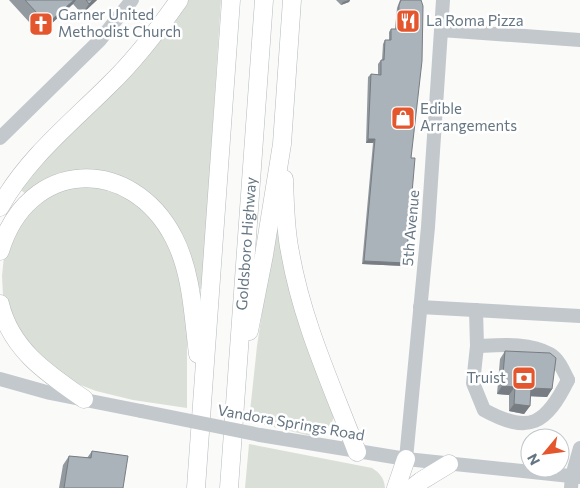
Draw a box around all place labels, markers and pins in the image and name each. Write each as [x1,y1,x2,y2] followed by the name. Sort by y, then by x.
[58,5,181,40] place label: Garner United Methodist Church
[395,8,421,34] restaurant icon: La Roma Pizza
[28,11,54,37] church icon: Garner United Methodist Church
[426,11,524,29] place label: La Roma Pizza
[420,99,517,134] place label: Edible Arrangements
[390,105,416,131] shop icon: Edible Arrangements
[511,365,537,391] bank icon: Truist
[466,368,506,386] place label: Truist

